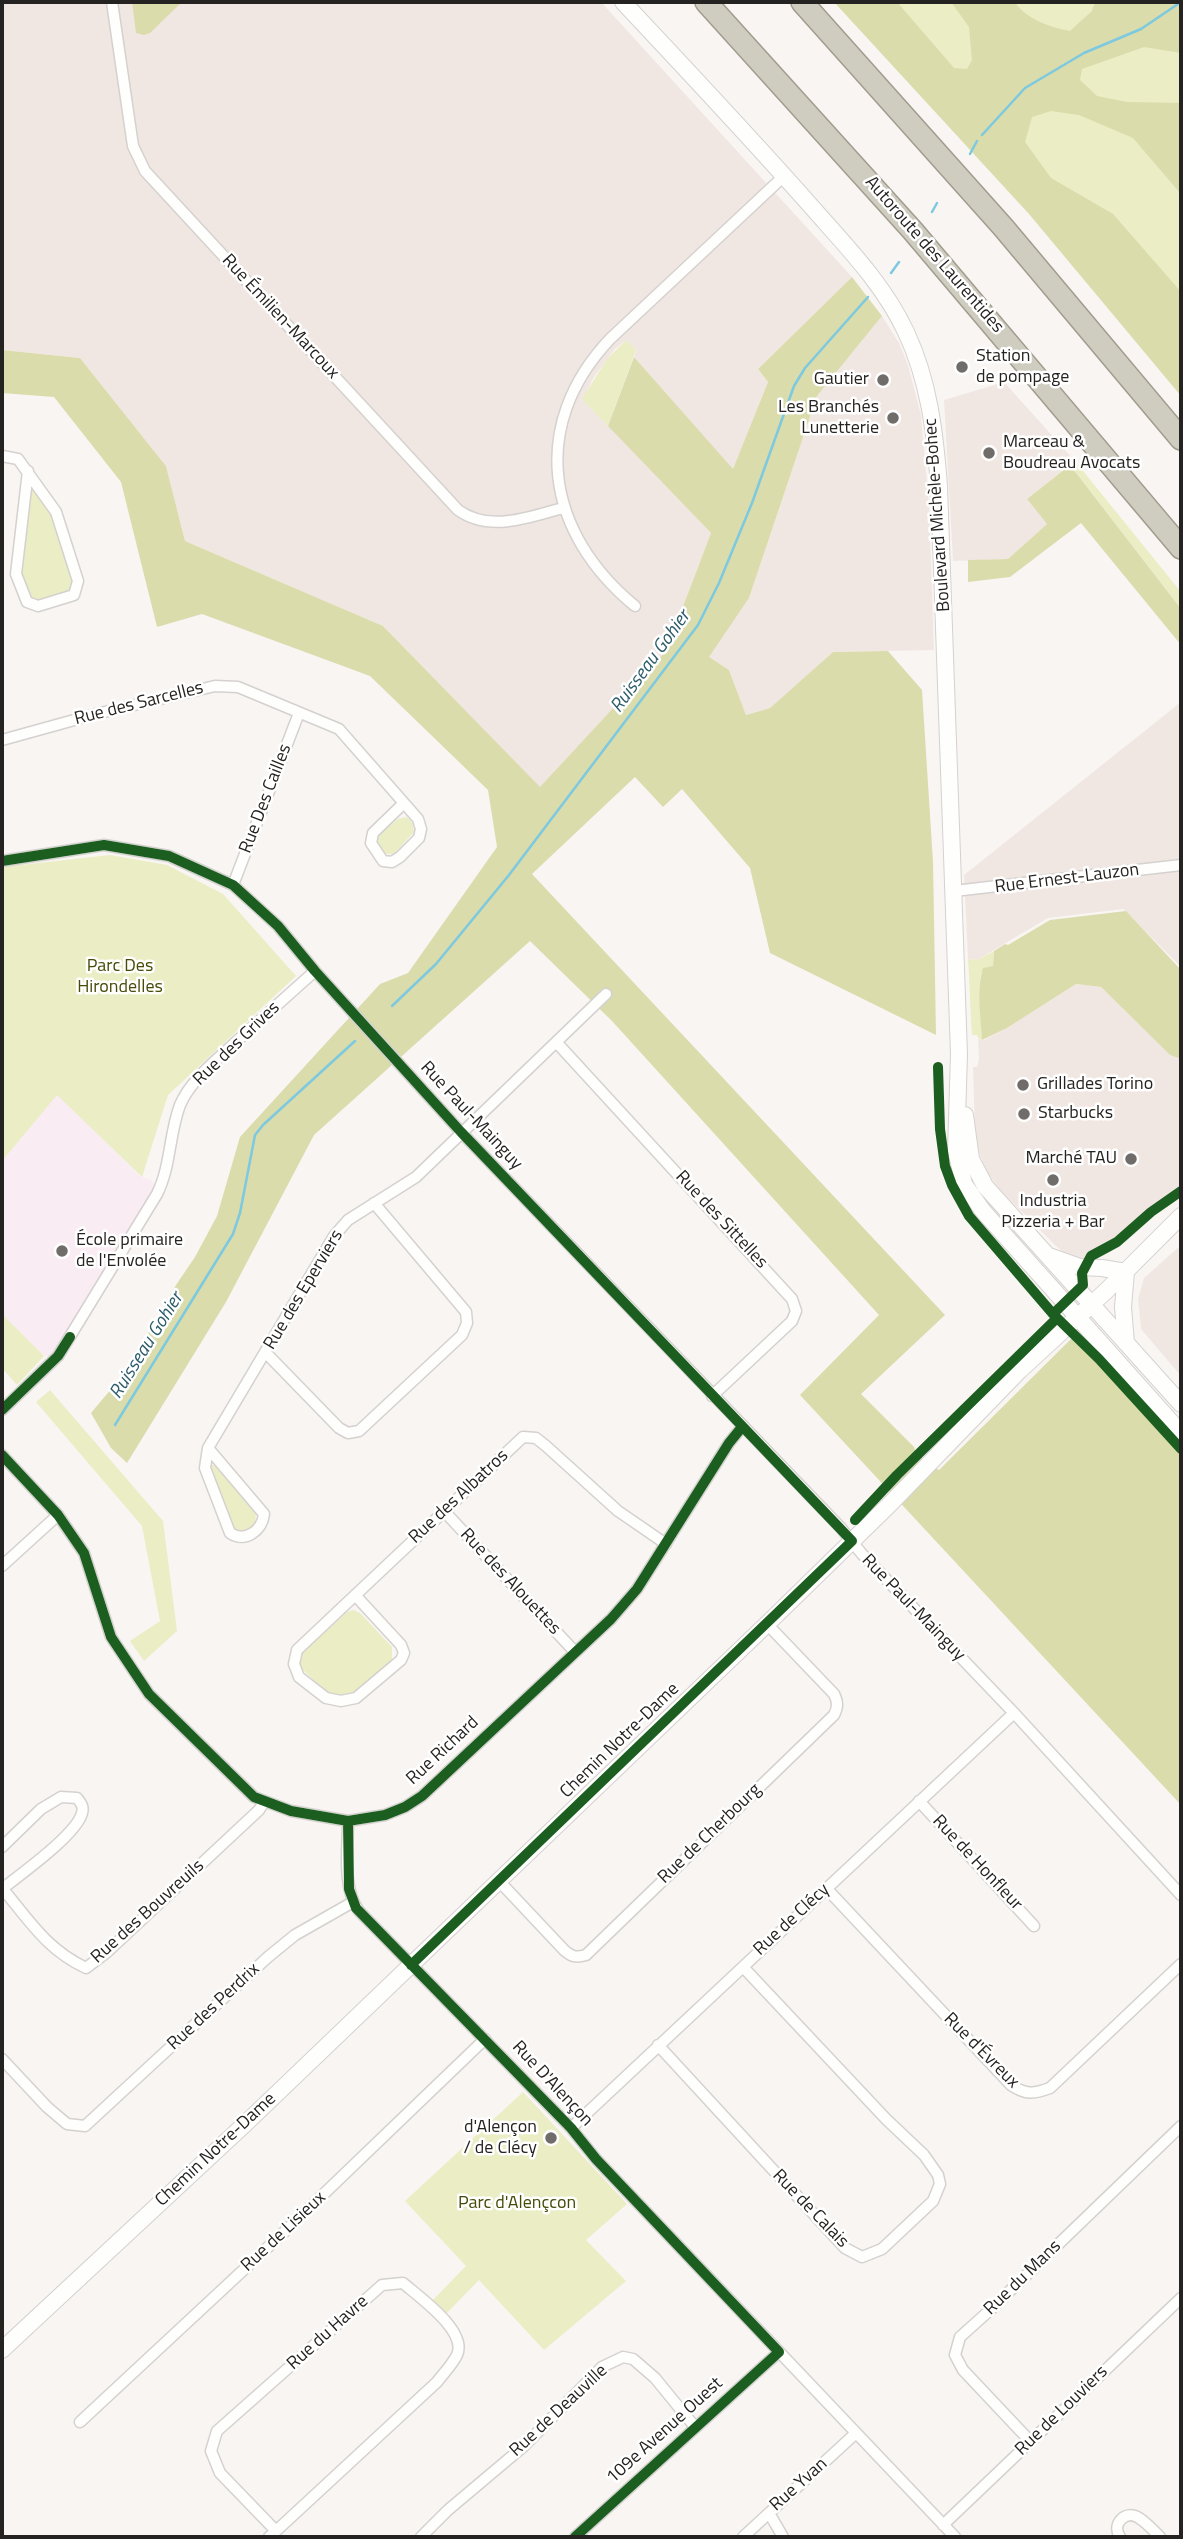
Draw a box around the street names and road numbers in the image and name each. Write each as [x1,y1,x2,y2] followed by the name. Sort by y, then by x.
[860,172,1008,338] street label: Autoroute des Laurentides
[217,250,343,384] street label: Rue Émilien-Marcoux
[920,417,956,613] street label: Boulevard Michèle-Bohec
[72,678,206,730] street label: Rue des Sarcelles
[235,741,297,857] street label: Rue Des Cailles
[994,859,1140,899] street label: Rue Ernest-Lauzon
[189,997,285,1091] street label: Rue des Grives
[415,1057,527,1175] street label: Rue Paul-Mainguy
[670,1167,772,1273] street label: Rue des Sittelles
[260,1226,348,1354] street label: Rue des Eperviers
[405,1445,513,1549] street label: Rue des Albatros
[455,1524,565,1640] street label: Rue des Alouettes
[857,1550,969,1666] street label: Rue Paul-Mainguy
[556,1679,684,1803] street label: Chemin Notre-Dame
[402,1712,484,1790] street label: Rue Richard
[654,1779,766,1889] street label: Rue de Cherbourg
[927,1811,1027,1915] street label: Rue de Honfleur
[87,1856,209,1968] street label: Rue des Bouvreuils
[750,1879,834,1961] street label: Rue de Clécy
[163,1959,265,2055] street label: Rue des Perdrix
[939,2009,1023,2093] street label: Rue d'Évreux
[507,2037,597,2131] street label: Rue D'Alençon
[151,2089,281,2211] street label: Chemin Notre-Dame
[767,2165,853,2253] street label: Rue de Calais
[237,2187,331,2277] street label: Rue de Lisieux
[980,2236,1066,2320] street label: Rue du Mans
[283,2291,373,2375] street label: Rue du Havre
[506,2360,612,2462] street label: Rue de Deauville
[1011,2362,1113,2460] street label: Rue de Louviers
[602,2373,728,2489] street label: 109e Avenue Ouest
[766,2454,832,2516] street label: Rue Yvan

